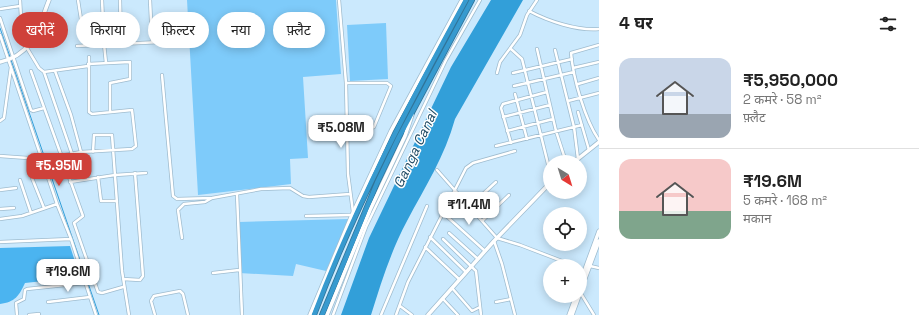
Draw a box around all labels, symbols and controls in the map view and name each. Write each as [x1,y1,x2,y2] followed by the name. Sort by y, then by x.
[12,12,68,48] chip: खरीदें
[76,12,140,48] chip: किराया
[148,12,209,48] chip: फ़िल्टर
[217,12,265,48] chip: नया
[273,12,325,48] chip: फ़्लैट
[619,12,653,34] text: 4 घर
[877,13,899,35] icon: filters
[743,69,838,91] text: ₹5,950,000
[651,74,699,122] icon: home
[743,91,822,108] text: 2 कमरे · 58 m²
[389,106,441,191] water label: Ganga Canal
[743,109,766,126] text: फ़्लैट
[308,115,374,149] pin: ₹5.08M
[317,119,365,136] text: ₹5.08M
[26,153,92,187] pin: ₹5.95M
[543,155,587,199] north arrow
[543,155,587,303] map controls
[35,157,83,174] text: ₹5.95M
[743,170,802,192] text: ₹19.6M
[651,175,699,223] icon: home
[436,192,502,226] pin: ₹11.4M
[743,192,827,209] text: 5 कमरे · 168 m²
[447,196,491,213] text: ₹11.4M
[543,207,587,251] button: locate
[743,210,771,227] text: मकान
[35,259,101,293] pin: ₹19.6M
[543,259,587,303] button: +
[45,263,91,280] text: ₹19.6M

